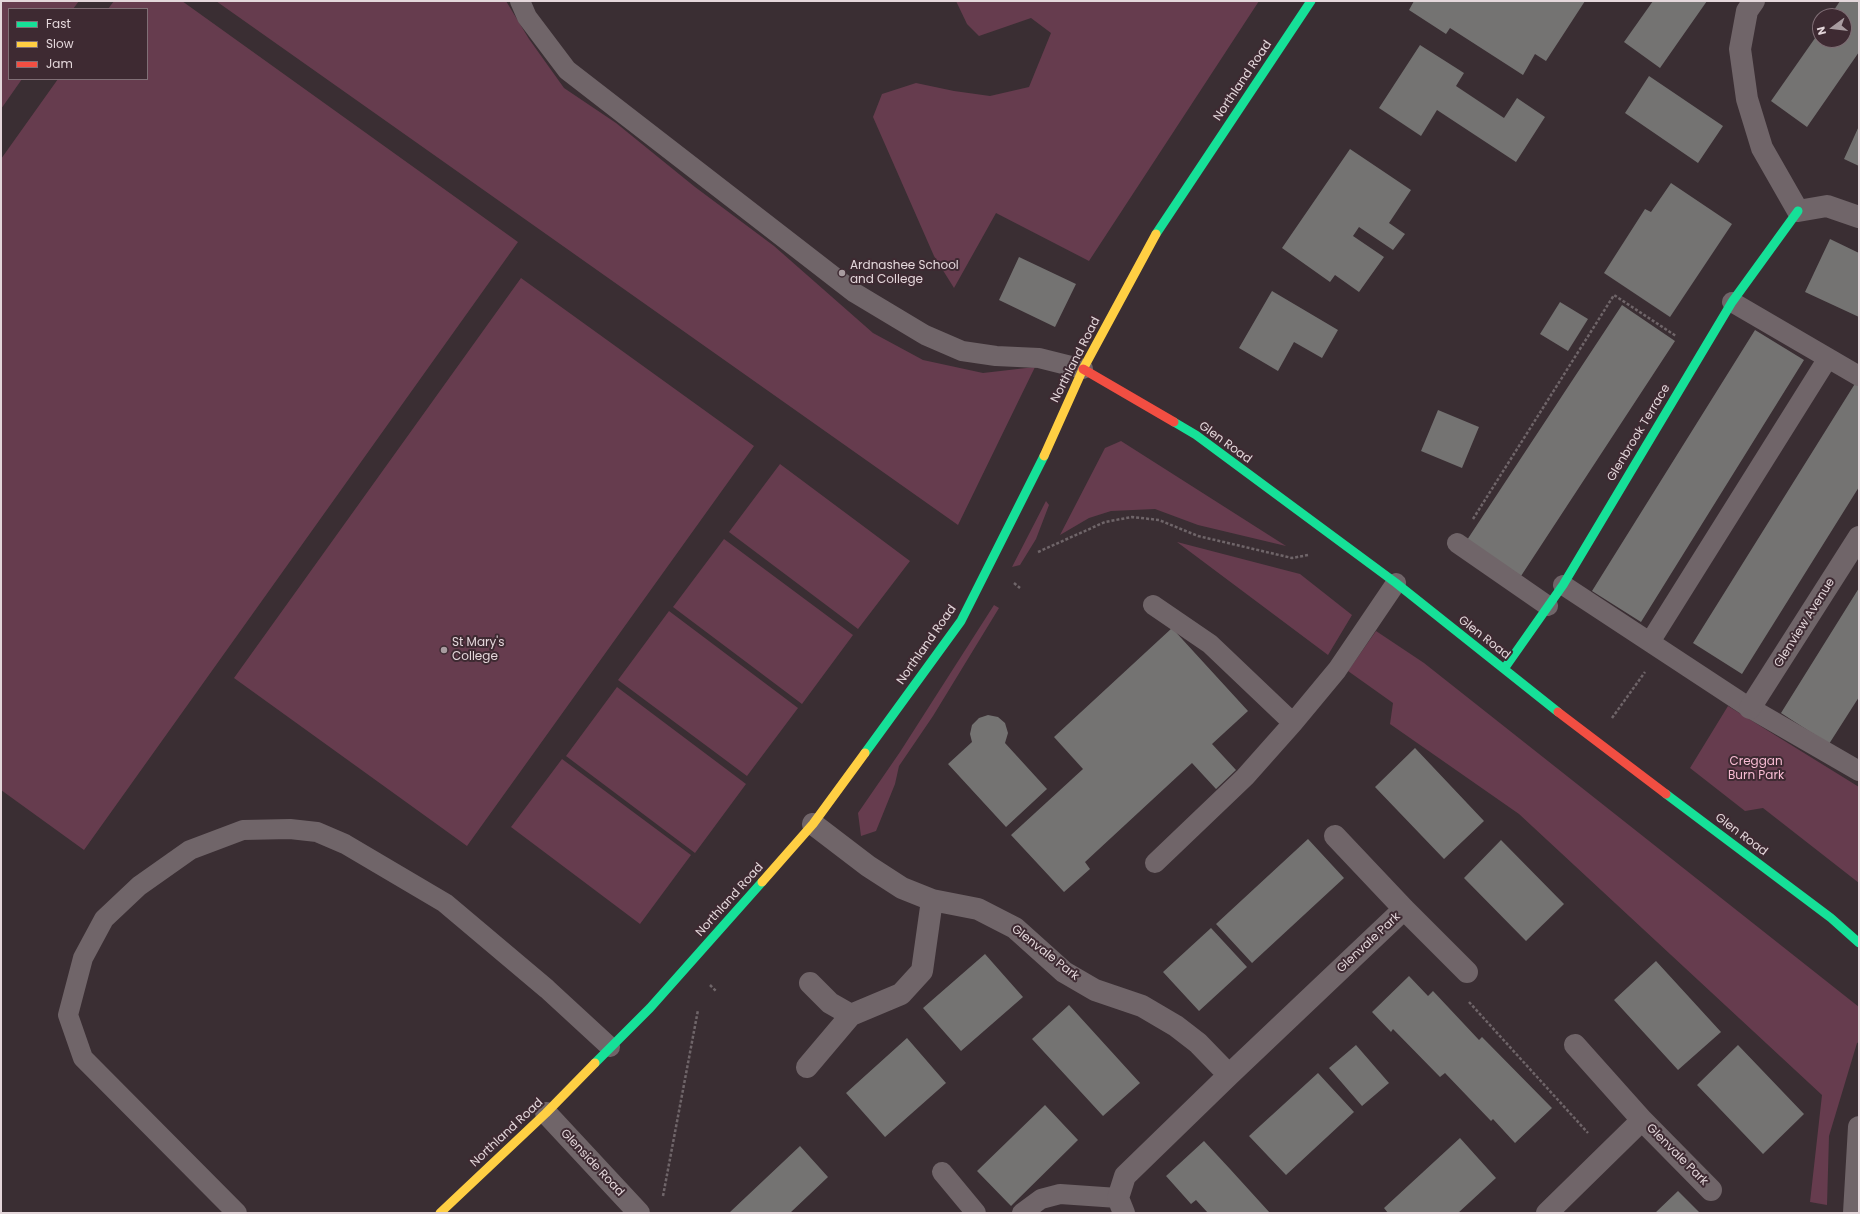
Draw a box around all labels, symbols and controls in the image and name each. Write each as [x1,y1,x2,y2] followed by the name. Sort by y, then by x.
[8,8,148,80] legend
[1812,8,1852,48] north arrow
[46,15,71,32] text: Fast
[1813,25,1830,37] text: N
[46,35,74,52] text: Slow
[1211,38,1275,124] street label: Northland Road
[46,55,73,72] text: Jam
[850,259,959,287] place label: Ardnashee School and College
[837,268,847,278] marker: Ardnashee School and College
[1048,315,1104,405] street label: Northland Road
[1604,382,1674,484] street label: Glenbrook Terrace
[1196,419,1254,467] street label: Glen Road
[1772,576,1838,670] street label: Glenview Avenue
[894,602,960,688] street label: Northland Road
[1455,613,1513,663] street label: Glen Road
[452,636,504,664] place label: St Mary's College
[439,645,449,655] marker: St Mary's College
[1728,755,1784,783] park label: Creggan Burn Park
[1712,811,1770,859] street label: Glen Road
[693,860,767,940] street label: Northland Road
[1334,910,1404,976] street label: Glenvale Park
[1008,922,1082,984] street label: Glenvale Park
[468,1096,546,1170] street label: Northland Road
[1643,1121,1711,1189] street label: Glenvale Park
[557,1126,627,1200] street label: Glenside Road

